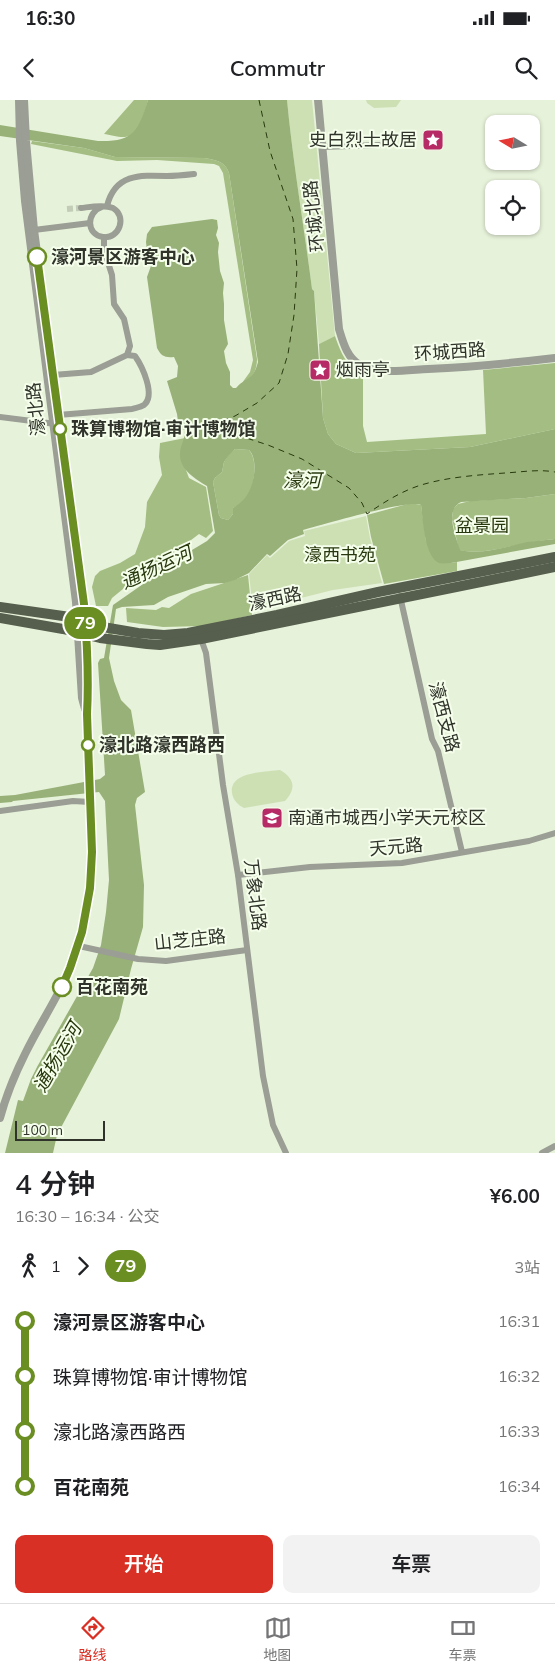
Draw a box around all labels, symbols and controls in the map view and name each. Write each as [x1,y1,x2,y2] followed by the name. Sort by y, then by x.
[25,6,75,30] text: 16:30
[15,54,43,82] icon: back
[230,54,325,82] text: Commutr
[512,54,540,82] icon: search
[485,115,540,170] north arrow
[485,115,540,235] map controls
[309,128,417,151] place label: 史白烈士故居
[421,128,445,152] place icon: 史白烈士故居
[298,179,329,253] street label: 环城北路
[485,180,540,235] button: locate
[51,245,195,268] place label: 濠河景区游客中心
[27,247,47,267] marker: 濠河景区游客中心
[413,338,487,365] street label: 环城西路
[308,358,332,382] place icon: 烟雨亭
[336,358,390,381] place label: 烟雨亭
[21,381,50,437] street label: 濠北路
[71,417,256,440] place label: 珠算博物馆·审计博物馆
[53,422,67,436] marker: 珠算博物馆·审计博物馆
[283,468,325,492] water label: 濠河
[455,514,509,537] park label: 盆景园
[116,538,199,594] water label: 通扬运河
[304,543,376,566] park label: 濠西书苑
[246,582,304,615] street label: 濠西路
[62,607,108,639] line badge: 79
[74,611,96,634] text: 79
[424,679,465,755] street label: 濠西支路
[99,733,225,756] place label: 濠北路濠西路西
[81,738,95,752] marker: 濠北路濠西路西
[260,806,284,830] school or university icon: 南通市城西小学天元校区
[288,806,486,829] place label: 南通市城西小学天元校区
[368,833,424,860] street label: 天元路
[240,858,271,932] street label: 万象北路
[153,924,227,955] street label: 山芝庄路
[76,975,148,998] place label: 百花南苑
[52,977,72,997] marker: 百花南苑
[28,1015,88,1096] water label: 通扬运河
[15,1118,105,1141] scale bar
[22,1121,63,1139] text: 100 m
[15,1166,95,1201] text: 4 分钟
[490,1184,540,1208] text: ¥6.00
[15,1206,160,1226] text: 16:30 – 16:34 · 公交
[15,1252,43,1280] icon: walk
[69,1252,97,1280] icon: forward
[115,1254,136,1277] text: 79
[51,1256,61,1276] text: 1
[514,1257,540,1277] text: 3站
[53,1310,205,1334] text: 濠河景区游客中心
[498,1311,540,1331] text: 16:31
[53,1365,247,1389] text: 珠算博物馆·审计博物馆
[498,1366,540,1386] text: 16:32
[53,1420,186,1444] text: 濠北路濠西路西
[498,1421,540,1441] text: 16:33
[53,1475,129,1499] text: 百花南苑
[498,1476,540,1496] text: 16:34
[15,1535,273,1593] button: 开始
[283,1535,540,1593] button: 车票
[79,1614,107,1664] tab: 路线
[264,1614,292,1664] tab: 地图
[449,1614,477,1664] tab: 车票

